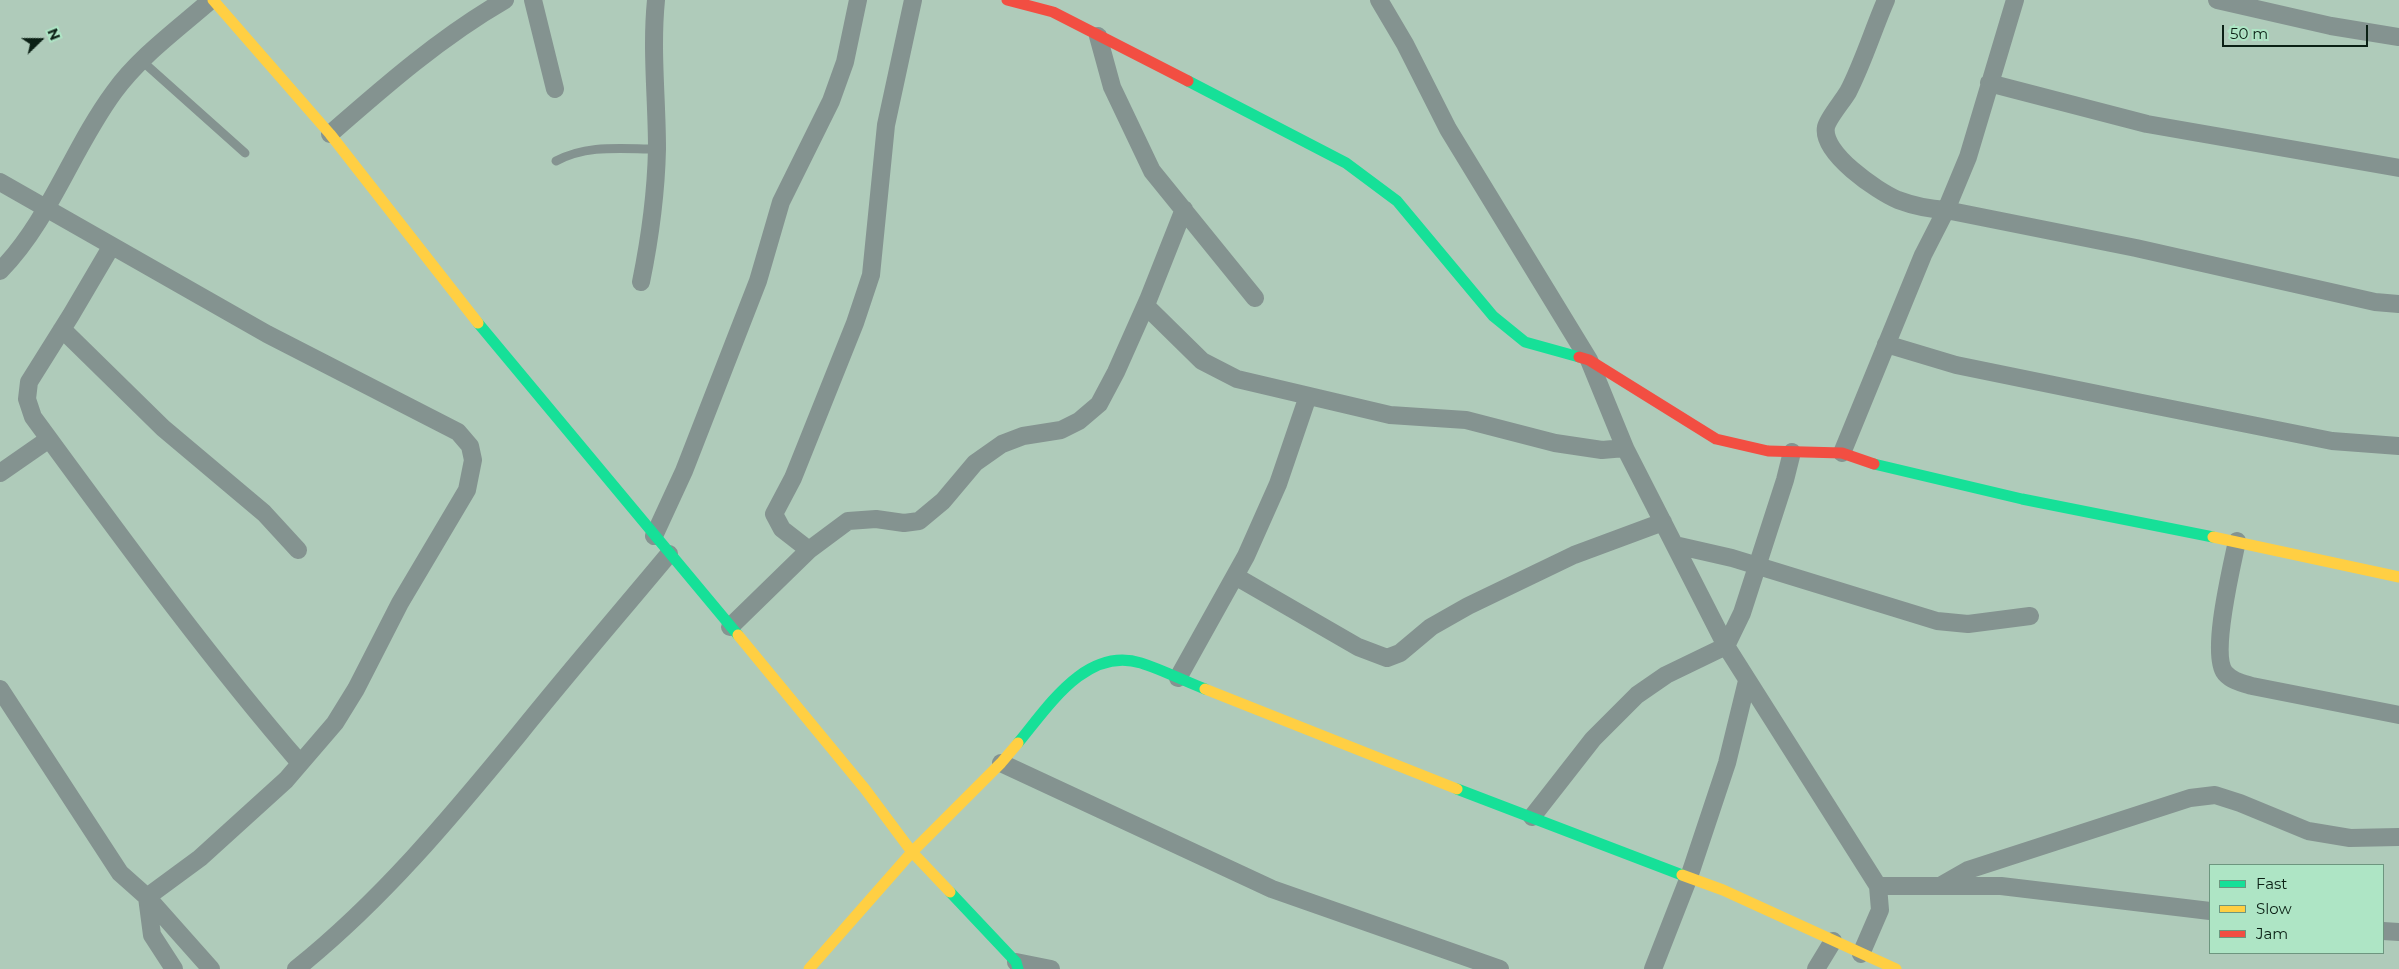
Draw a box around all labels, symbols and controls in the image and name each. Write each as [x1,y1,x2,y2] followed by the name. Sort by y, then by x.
[15,15,65,65] north arrow
[2224,15,2370,47] scale bar
[2230,24,2268,43] text: 50 m
[43,26,64,43] text: N
[2209,864,2384,954] legend
[2256,874,2287,893] text: Fast
[2256,899,2292,918] text: Slow
[2256,924,2288,943] text: Jam

